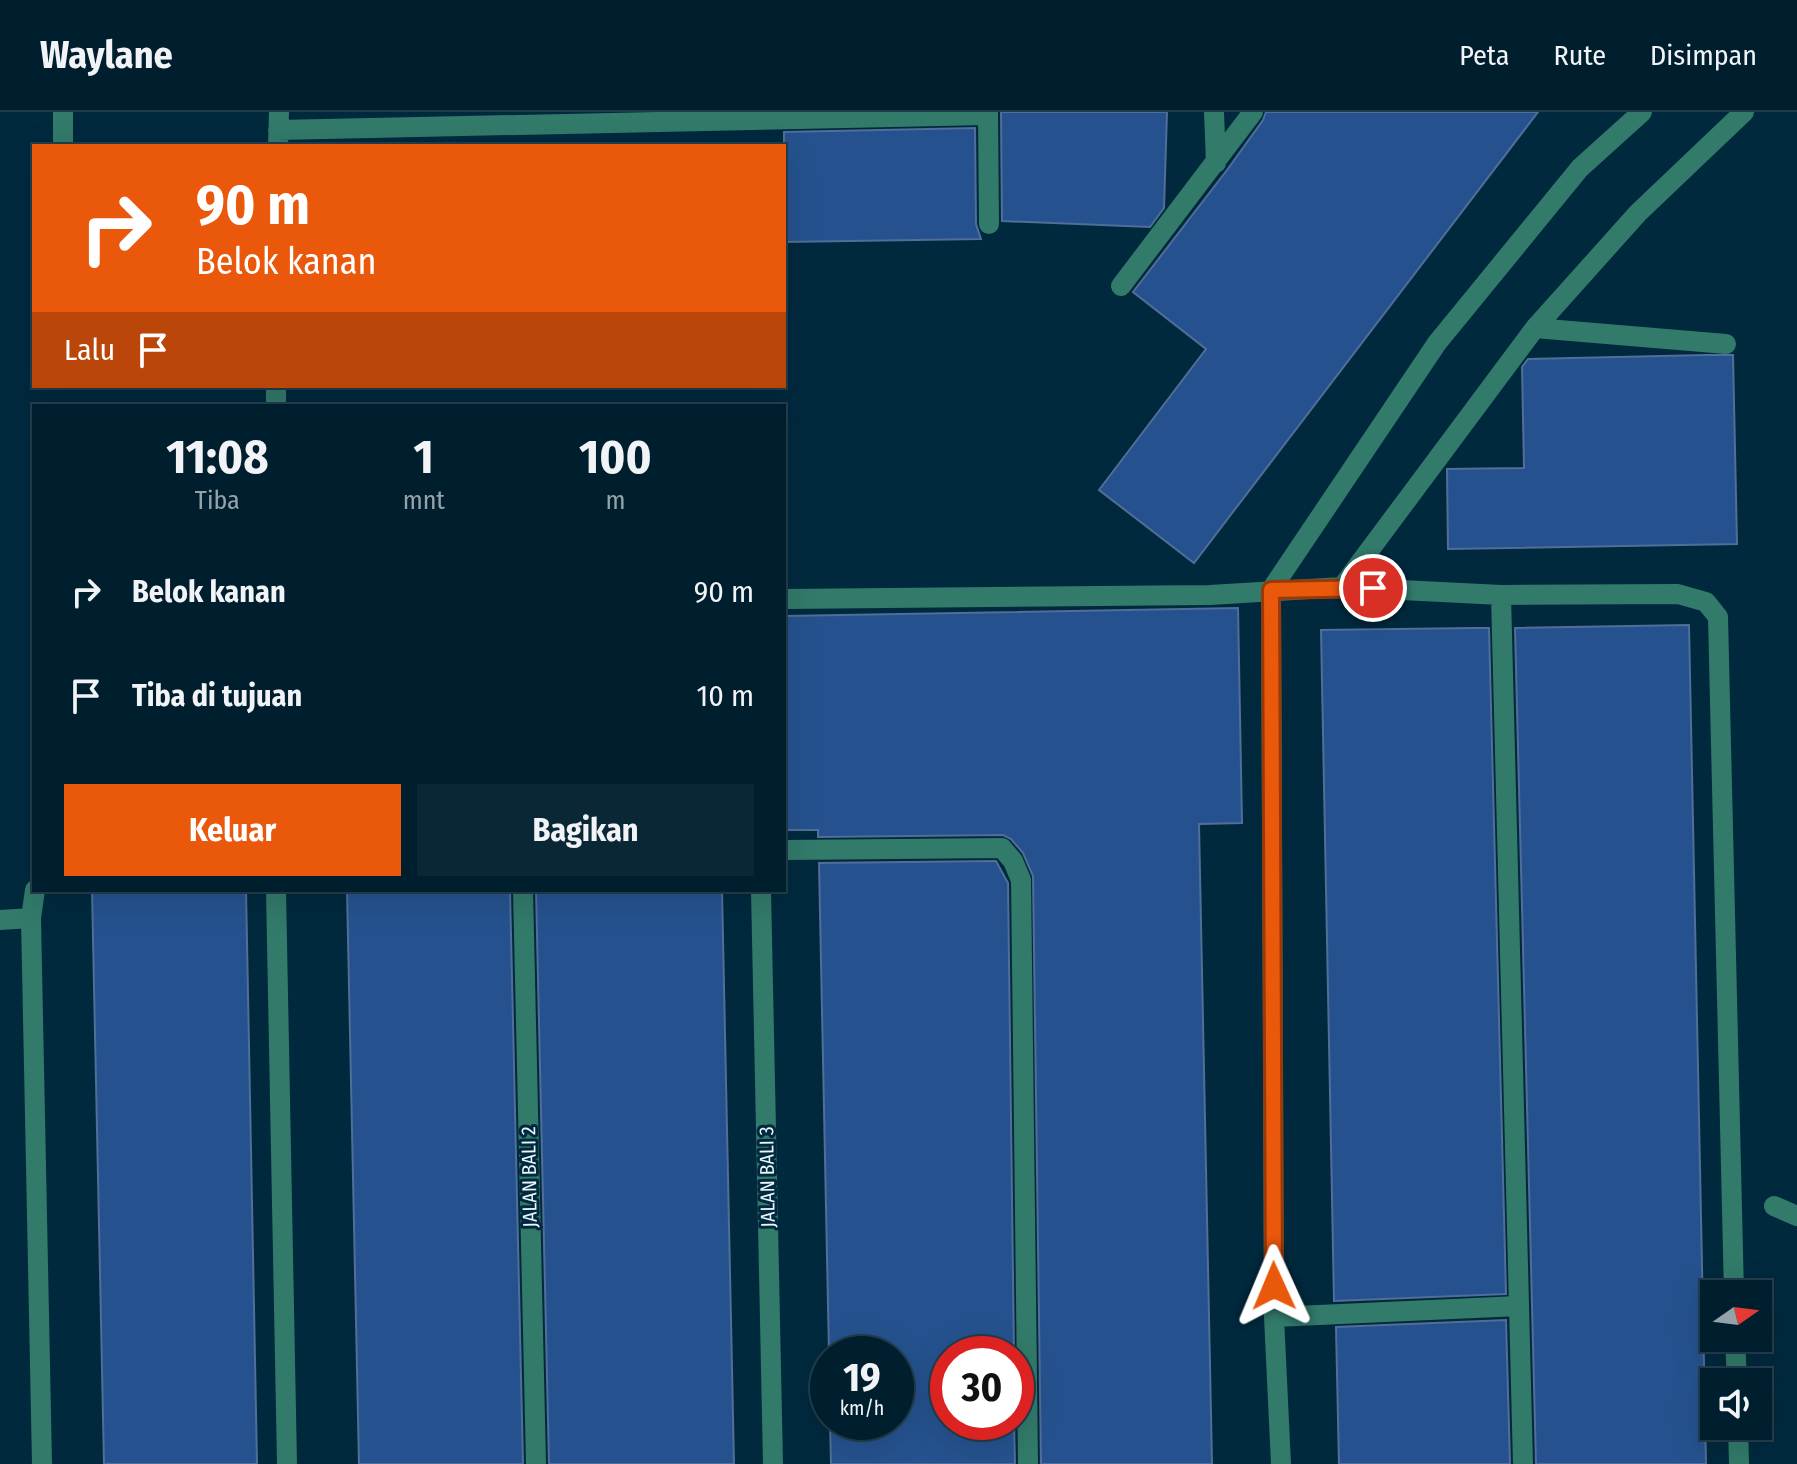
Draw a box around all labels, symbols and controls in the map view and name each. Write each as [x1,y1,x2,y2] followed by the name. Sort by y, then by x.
[40,32,173,78] text: Waylane
[1459,39,1510,72] text: Peta
[1554,39,1606,72] text: Rute
[1650,39,1757,72] text: Disimpan
[196,172,310,239] text: 90 m
[64,176,168,280] icon: right
[196,240,376,284] text: Belok kanan
[131,328,175,372] icon: arrive
[64,332,115,368] text: Lalu
[166,428,268,486] text: 11:08
[414,428,434,486] text: 1
[579,428,652,486] text: 100
[195,485,240,516] text: Tiba
[403,485,445,516] text: mnt
[605,485,625,516] text: m
[1339,554,1407,622] pin
[1351,566,1395,610] icon: arrive
[64,570,108,614] icon: right
[132,574,286,610] text: Belok kanan
[694,574,754,610] text: 90 m
[64,674,108,718] icon: arrive
[132,678,302,714] text: Tiba di tujuan
[697,678,754,714] text: 10 m
[64,784,401,876] button: Keluar
[417,784,754,876] button: Bagikan
[516,1126,542,1228] street label: JALAN BALI 2
[754,1126,780,1228] street label: JALAN BALI 3
[1232,1244,1316,1328] position arrow
[1700,1280,1772,1352] north arrow
[1700,1280,1772,1440] map controls
[930,1336,1034,1440] speed limit sign: 30
[843,1354,881,1402] text: 19
[1700,1368,1772,1440] button: sound
[840,1396,884,1420] text: km/h

